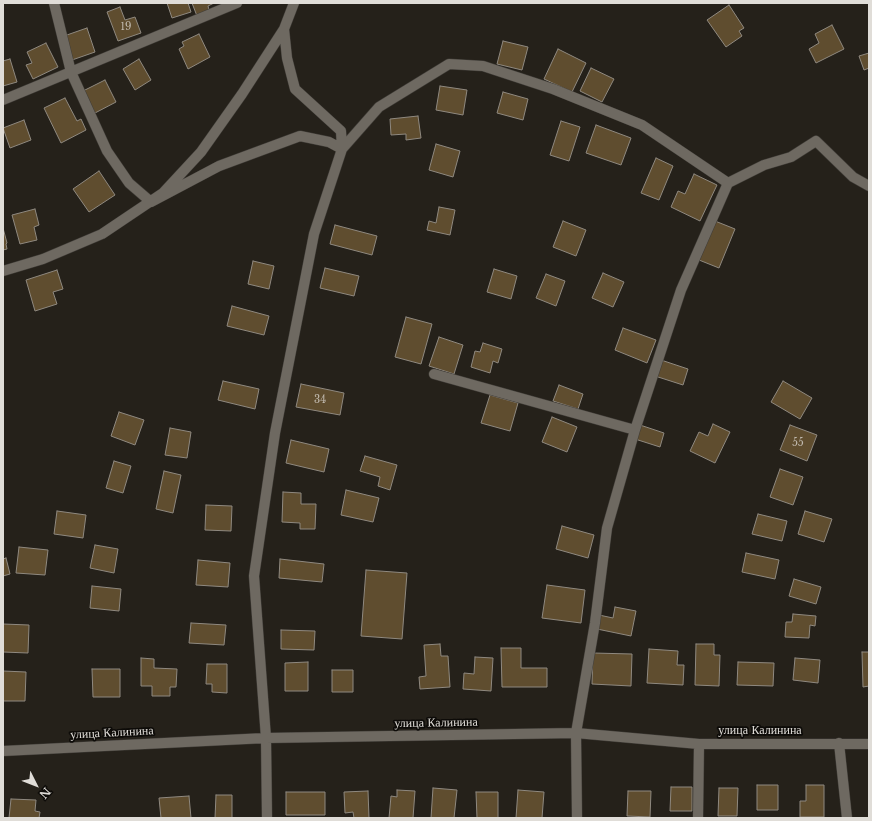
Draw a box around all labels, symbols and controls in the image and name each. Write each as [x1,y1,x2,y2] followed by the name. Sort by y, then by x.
[121,21,131,33] house number: 19
[314,394,326,406] house number: 34
[792,437,804,449] house number: 55
[394,715,478,731] street label: улица Калинина
[70,724,154,742] street label: улица Калинина
[718,724,802,738] street label: улица Калинина
[16,765,56,805] north arrow
[36,785,54,802] text: N

